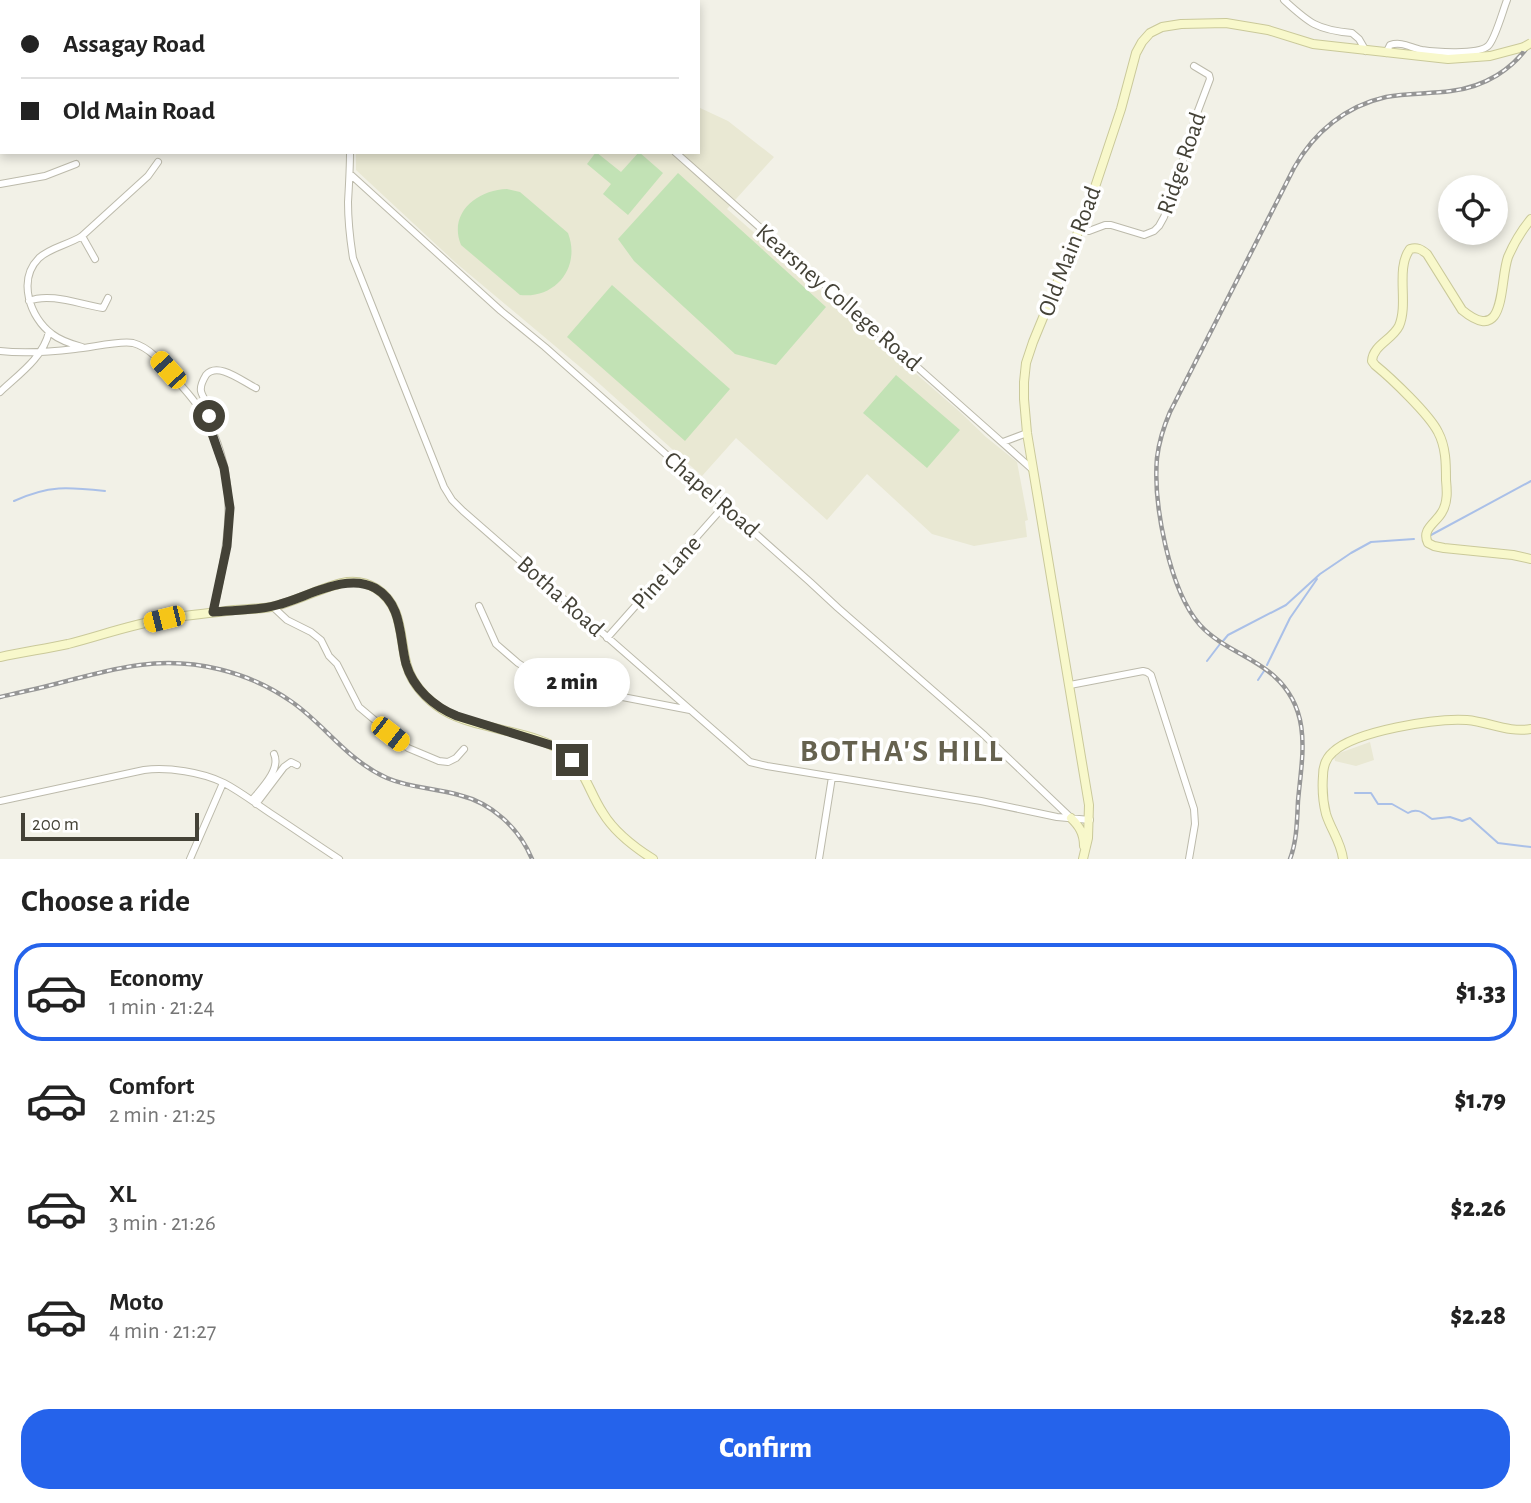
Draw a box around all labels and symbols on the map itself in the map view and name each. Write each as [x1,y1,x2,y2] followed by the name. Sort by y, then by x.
[1153,109,1211,217] street label: Ridge Road
[1034,183,1106,320] street label: Old Main Road
[751,220,925,376] street label: Kearsney College Road
[147,347,190,393] car
[193,400,225,432] route start
[659,447,763,542] street label: Chapel Road
[628,531,706,614] street label: Pine Lane
[512,552,608,642] street label: Botha Road
[142,604,187,634] car
[514,658,630,708] callout: 2 min
[367,713,414,755] car
[800,735,1004,767] district label: BOTHA'S HILL
[556,744,588,776] route end
[21,810,200,842] scale bar

